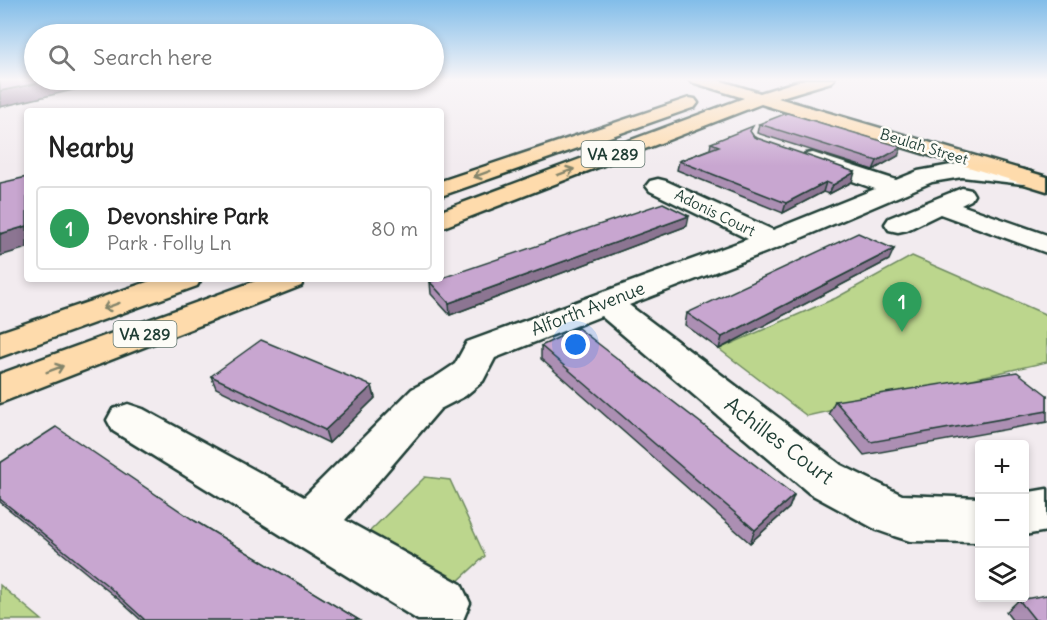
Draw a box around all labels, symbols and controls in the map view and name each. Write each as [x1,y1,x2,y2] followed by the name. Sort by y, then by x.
[24,24,444,90] search box
[45,41,78,74] icon: search
[93,43,212,71] text: Search here
[878,124,970,169] street label: Beulah Street
[48,131,134,164] text: Nearby
[582,141,644,167] road number: VA 289
[557,166,575,177] one-way arrow
[473,170,491,181] one-way arrow
[672,185,759,240] street label: Adonis Court
[107,202,269,230] text: Devonshire Park
[66,216,73,241] text: 1
[371,216,418,241] text: 80 m
[107,230,232,255] text: Park · Folly Ln
[528,276,648,341] street label: Alforth Avenue
[882,282,922,332] pin: 1
[102,301,121,312] one-way arrow
[114,321,176,347] road number: VA 289
[561,330,590,359] your location
[45,362,64,373] one-way arrow
[719,391,839,490] street label: Achilles Court
[975,440,1029,602] map controls
[975,440,1029,494] button: +
[975,494,1029,548] button: −
[975,548,1029,602] button: layers

